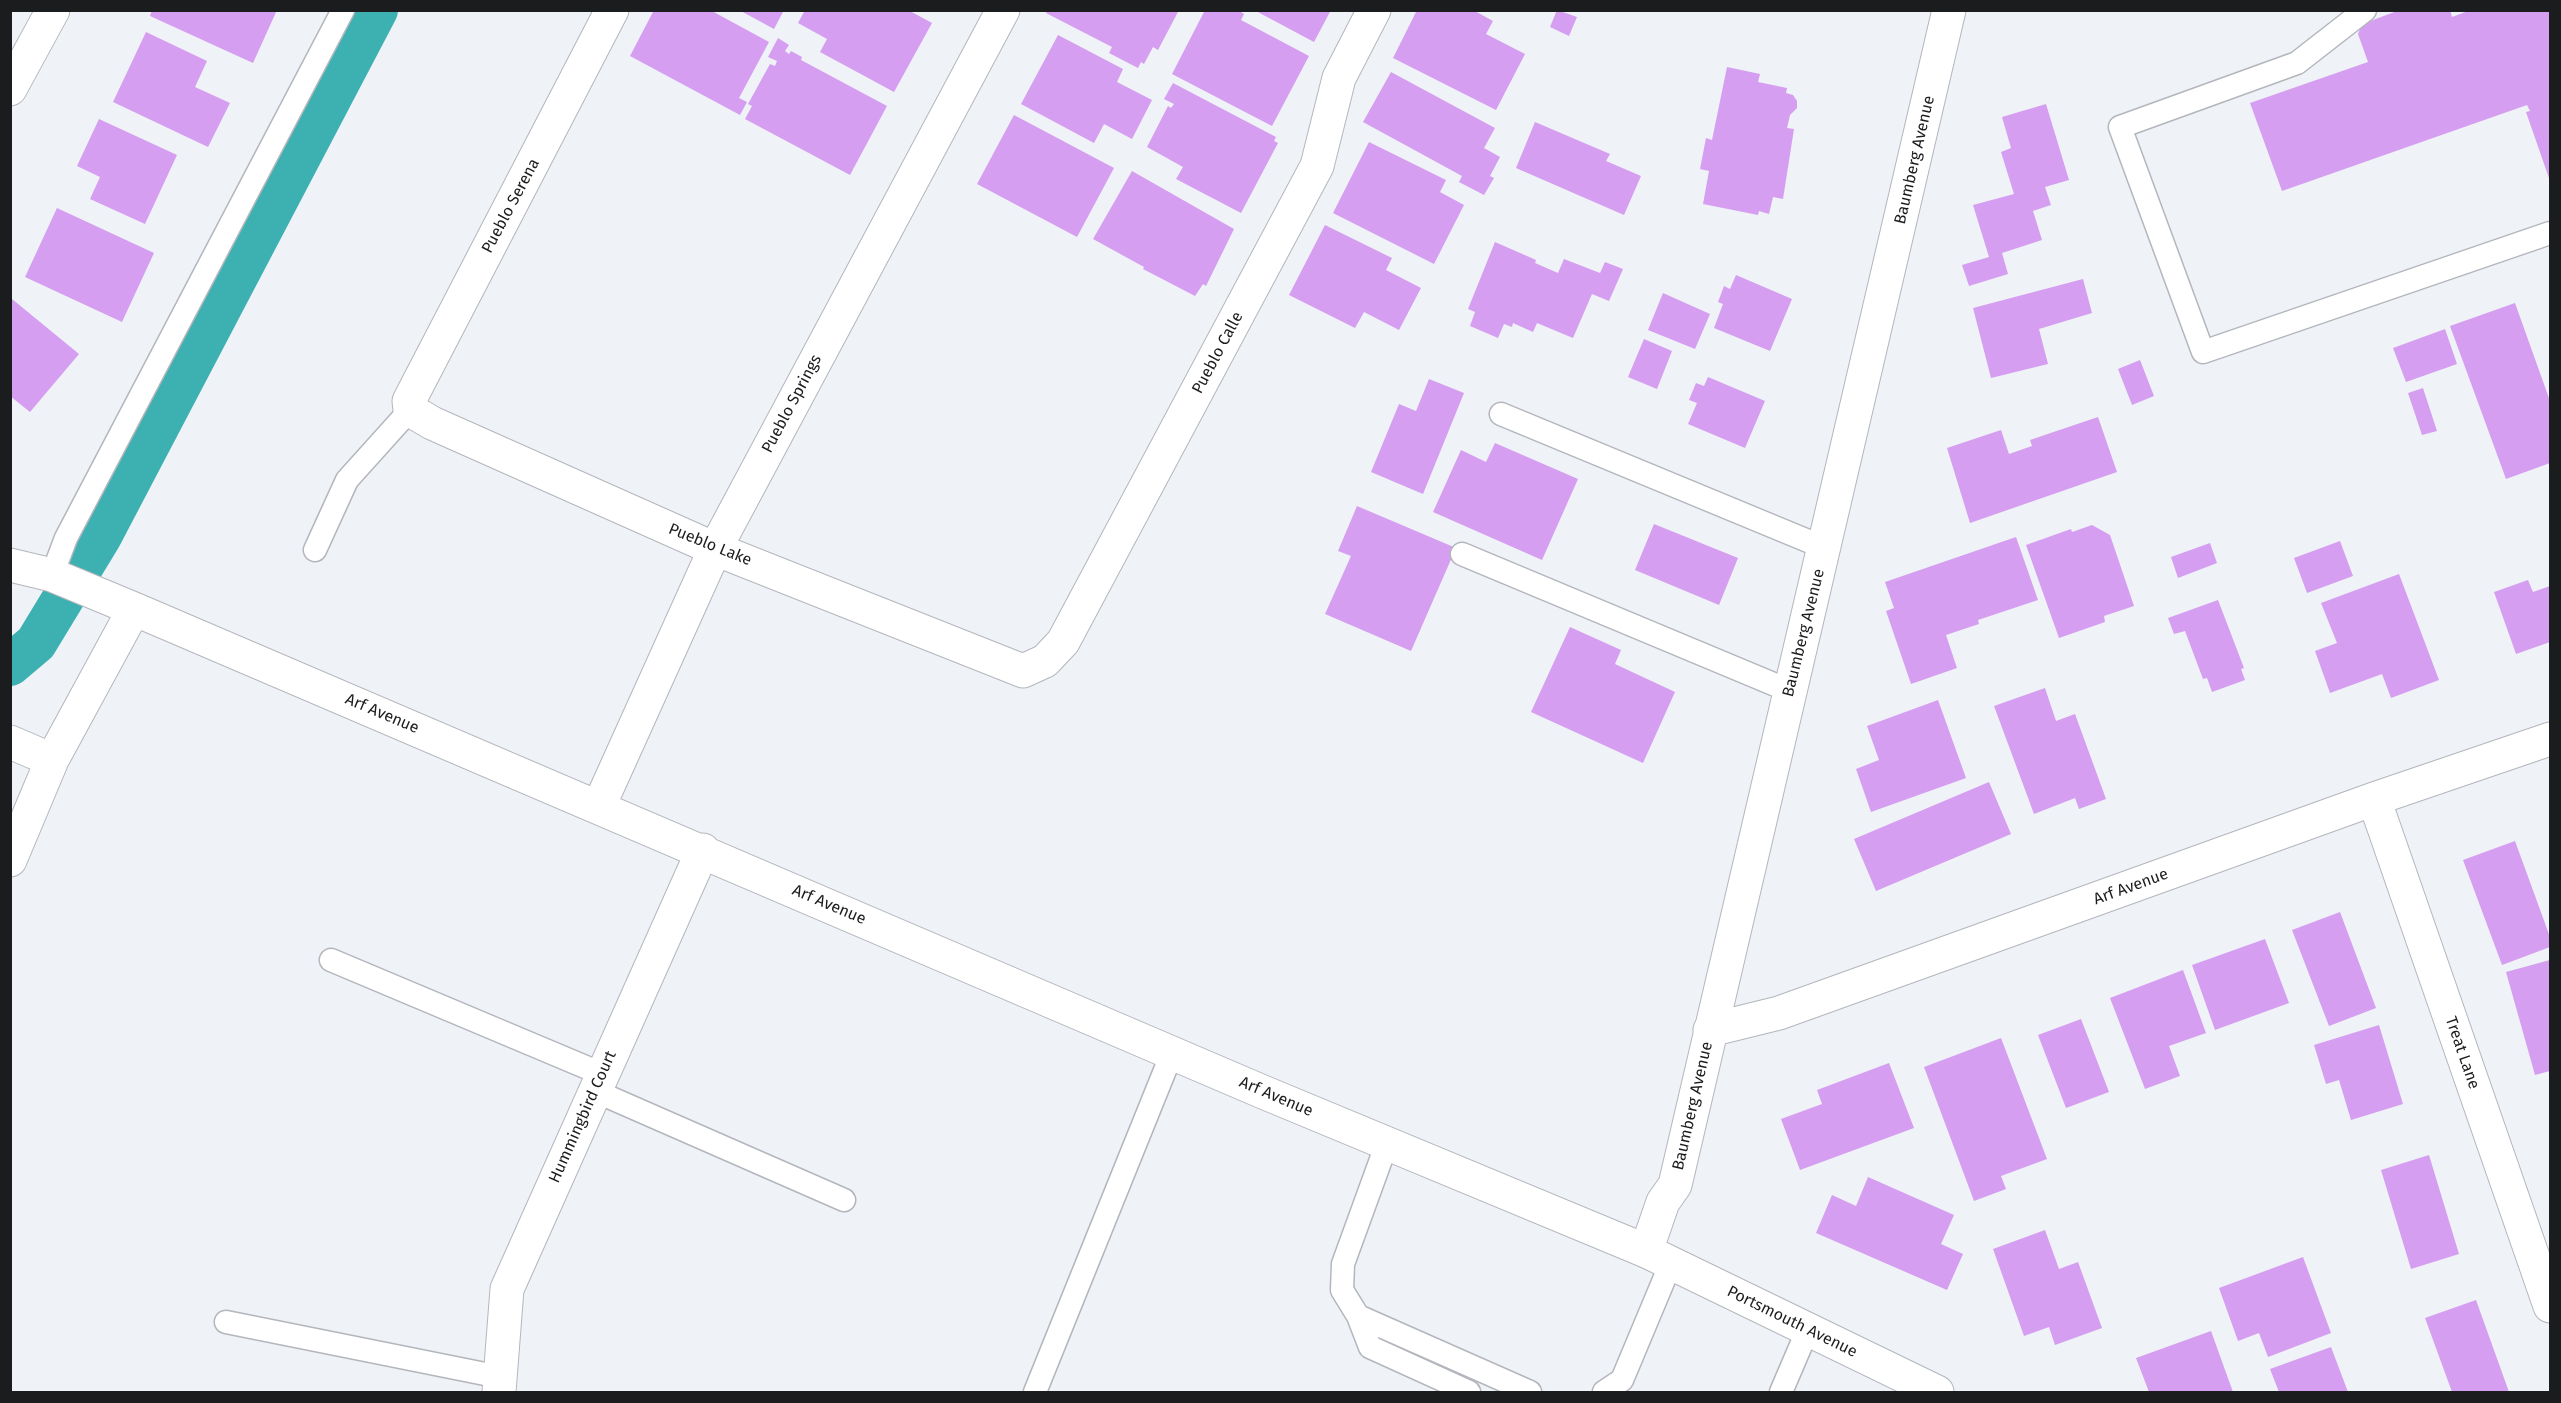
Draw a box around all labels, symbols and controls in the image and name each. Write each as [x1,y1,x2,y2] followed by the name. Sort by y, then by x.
[1891,94,1939,226] street label: Baumberg Avenue
[478,155,544,257] street label: Pueblo Serena
[1188,309,1248,397] street label: Pueblo Calle
[758,352,826,456] street label: Pueblo Springs
[666,520,754,570] street label: Pueblo Lake
[1779,567,1829,699] street label: Baumberg Avenue
[342,690,422,738] street label: Arf Avenue
[2091,865,2171,909] street label: Arf Avenue
[789,881,869,929] street label: Arf Avenue
[2441,1014,2483,1092] street label: Treat Lane
[1669,1040,1717,1172] street label: Baumberg Avenue
[545,1048,621,1186] street label: Hummingbird Court
[1236,1073,1316,1121] street label: Arf Avenue
[1724,1282,1860,1362] street label: Portsmouth Avenue

